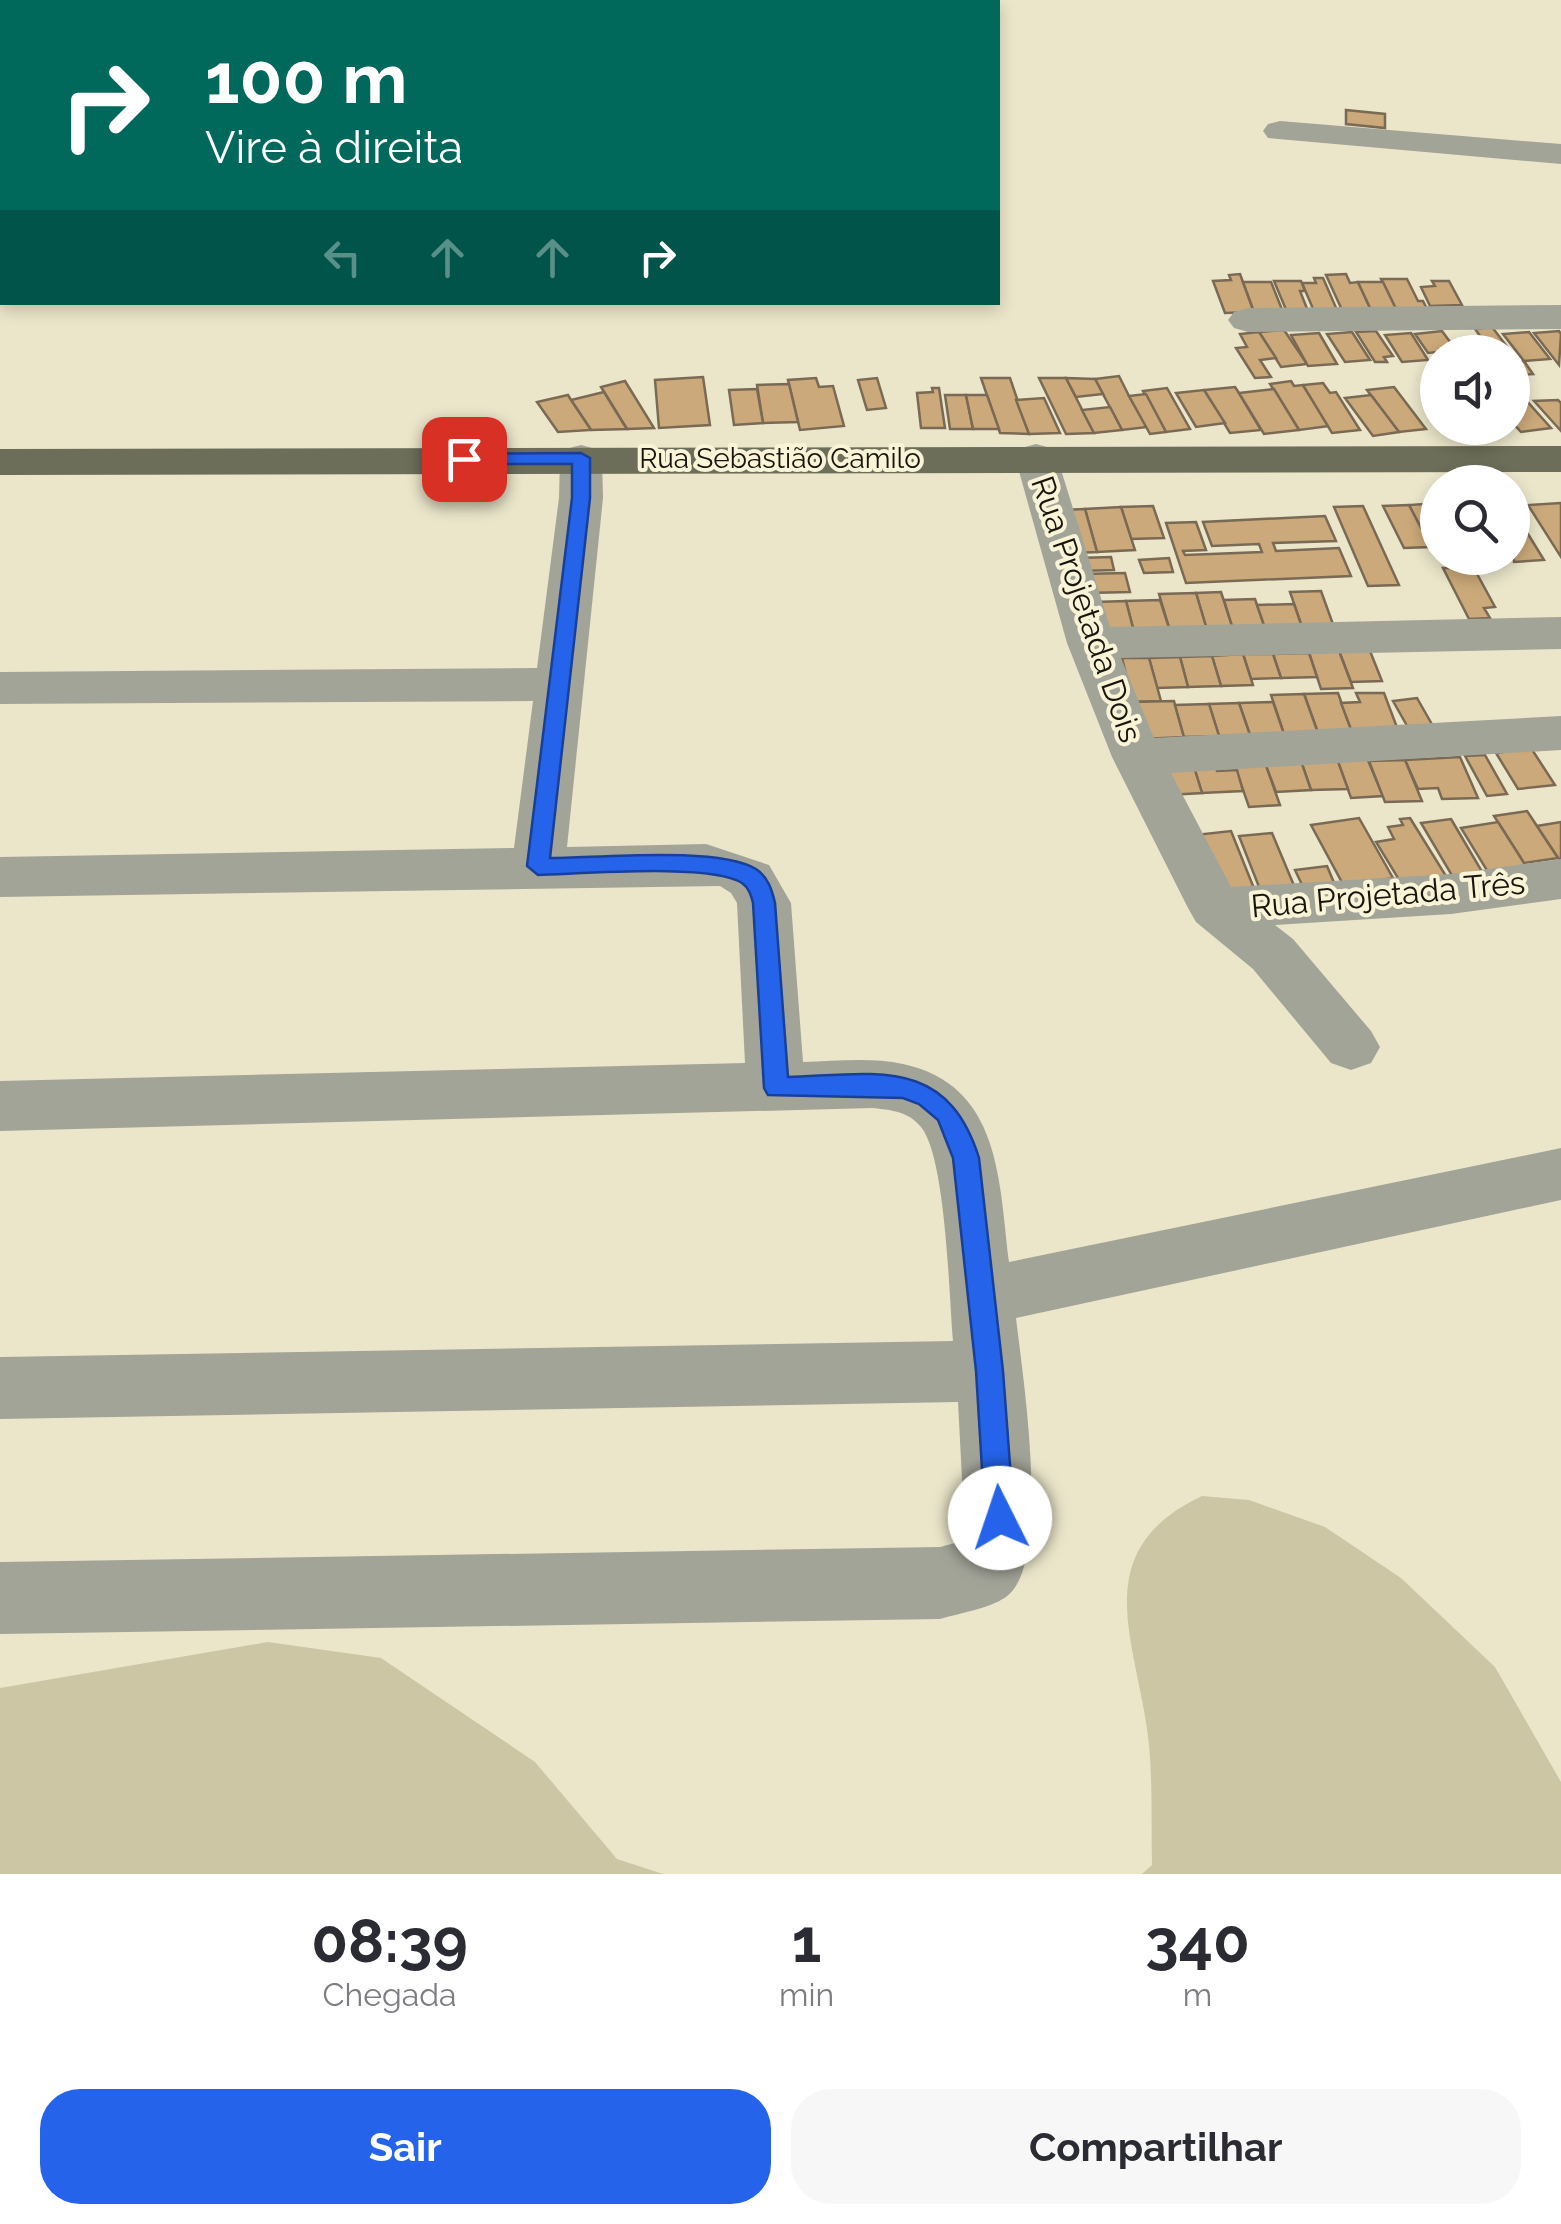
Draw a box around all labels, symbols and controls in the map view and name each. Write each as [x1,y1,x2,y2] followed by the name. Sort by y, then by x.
[205,37,408,119] text: 100 m
[40,40,170,170] icon: right
[205,121,463,174] text: Vire à direita
[315,230,370,285] icon: left
[420,230,475,285] icon: ahead
[525,230,580,285] icon: ahead
[630,230,685,285] icon: right
[1420,335,1530,575] map controls
[1420,335,1530,445] button: sound
[422,417,507,502] pin
[437,432,492,487] icon: arrive
[639,442,921,475] street label: Rua Sebastião Camilo
[1420,465,1530,575] button: search
[1024,471,1150,747] street label: Rua Projetada Dois
[1249,864,1527,924] street label: Rua Projetada Três
[948,1466,1052,1570] position arrow
[311,1906,468,1976] text: 08:39
[792,1906,821,1976] text: 1
[1145,1906,1250,1976] text: 340
[323,1976,457,2013] text: Chegada
[779,1976,834,2013] text: min
[1183,1976,1212,2013] text: m
[40,2089,771,2204] button: Sair
[791,2089,1521,2204] button: Compartilhar

